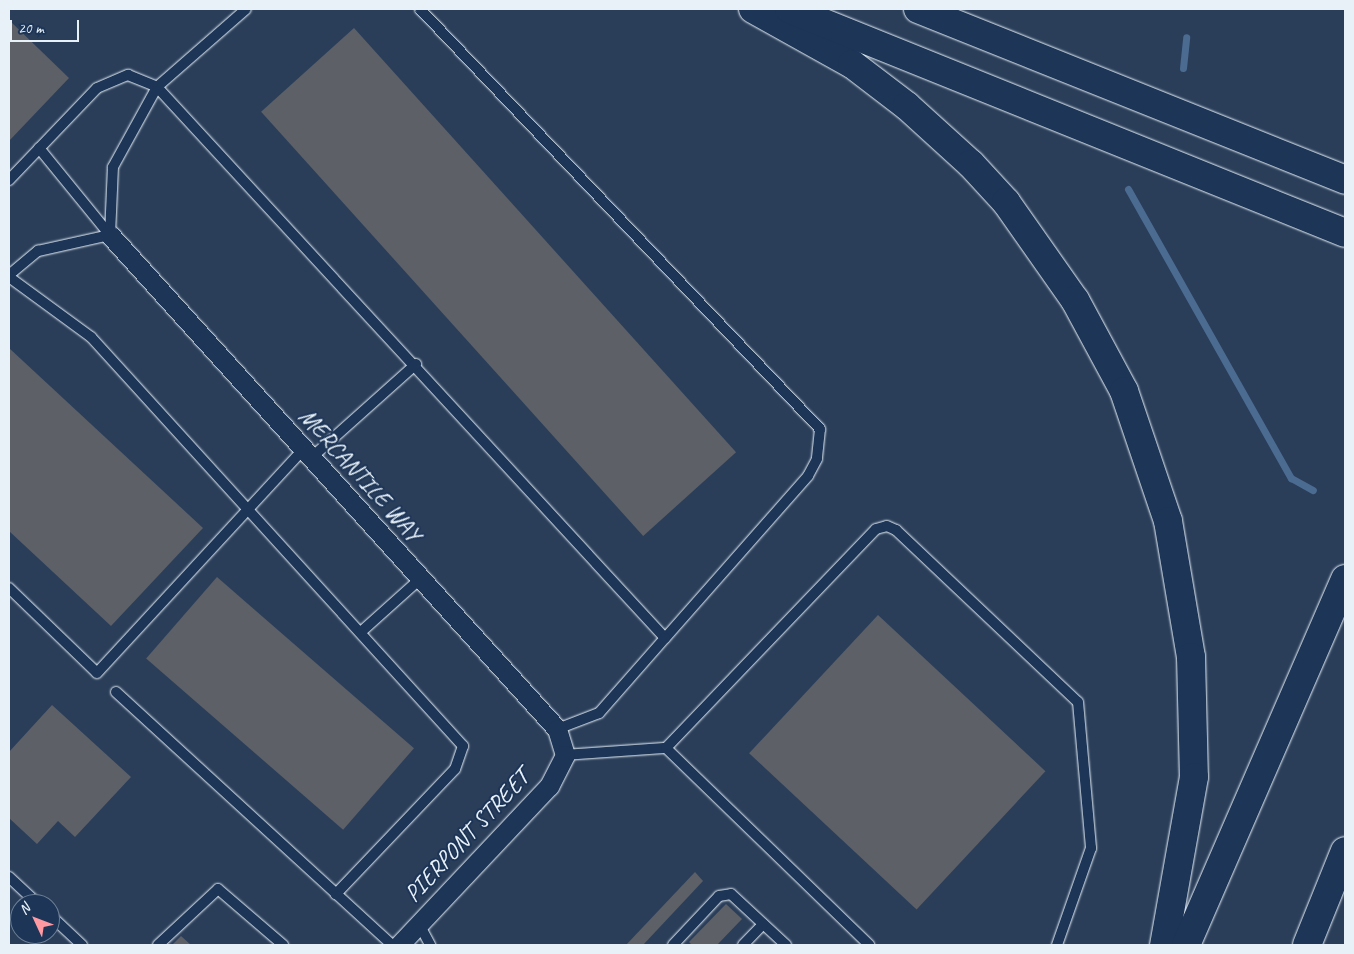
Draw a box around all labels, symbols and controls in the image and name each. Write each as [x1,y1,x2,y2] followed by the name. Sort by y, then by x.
[12,10,81,42] scale bar
[18,19,44,38] text: 20 m
[293,403,427,547] street label: MERCANTILE WAY
[398,764,536,908] street label: PIERPONT STREET
[10,894,60,944] north arrow
[15,900,34,918] text: N

